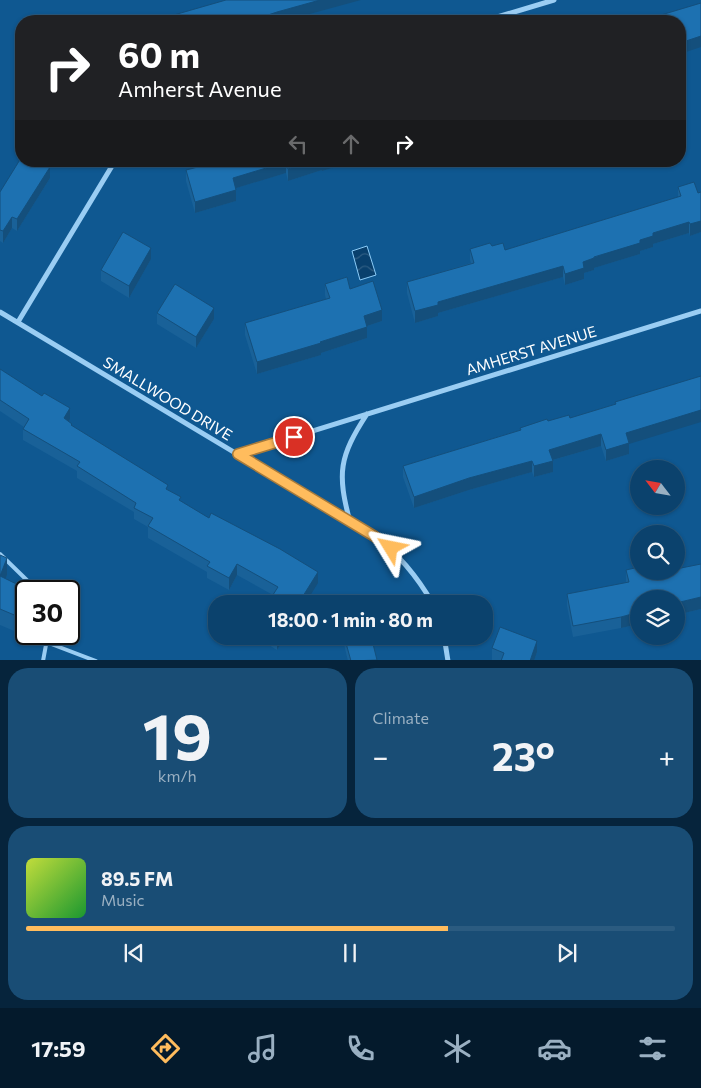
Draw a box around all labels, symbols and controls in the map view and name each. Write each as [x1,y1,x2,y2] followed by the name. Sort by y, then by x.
[118,32,200,75] text: 60 m
[35,35,100,100] icon: right
[118,75,282,102] text: Amherst Avenue
[284,130,312,158] icon: left
[337,130,365,158] icon: ahead
[390,130,418,158] icon: right
[464,322,599,378] street label: AMHERST AVENUE
[100,352,236,444] street label: SMALLWOOD DRIVE
[273,416,315,458] pin
[280,423,308,451] icon: arrive
[630,460,685,515] north arrow
[630,460,685,645] map controls
[364,521,416,573] position arrow
[630,525,685,580] button: search
[15,580,80,645] speed limit sign: 30
[630,590,685,645] button: layers
[268,608,433,631] text: 18:00 · 1 min · 80 m
[142,694,212,773] text: 19
[373,708,429,727] text: Climate
[492,732,555,779] text: 23°
[373,739,388,773] text: −
[659,739,675,773] text: +
[158,766,197,785] text: km/h
[101,867,173,890] text: 89.5 FM
[101,890,145,909] text: Music
[120,939,148,967] icon: previous
[336,939,364,967] icon: pause
[553,939,581,967] icon: next
[148,1031,183,1066] icon: directions
[245,1031,280,1066] icon: music
[343,1031,378,1066] icon: phone
[440,1031,475,1066] icon: climate
[537,1031,572,1066] icon: car
[635,1031,670,1066] icon: filters
[31,1035,85,1062] text: 17:59

